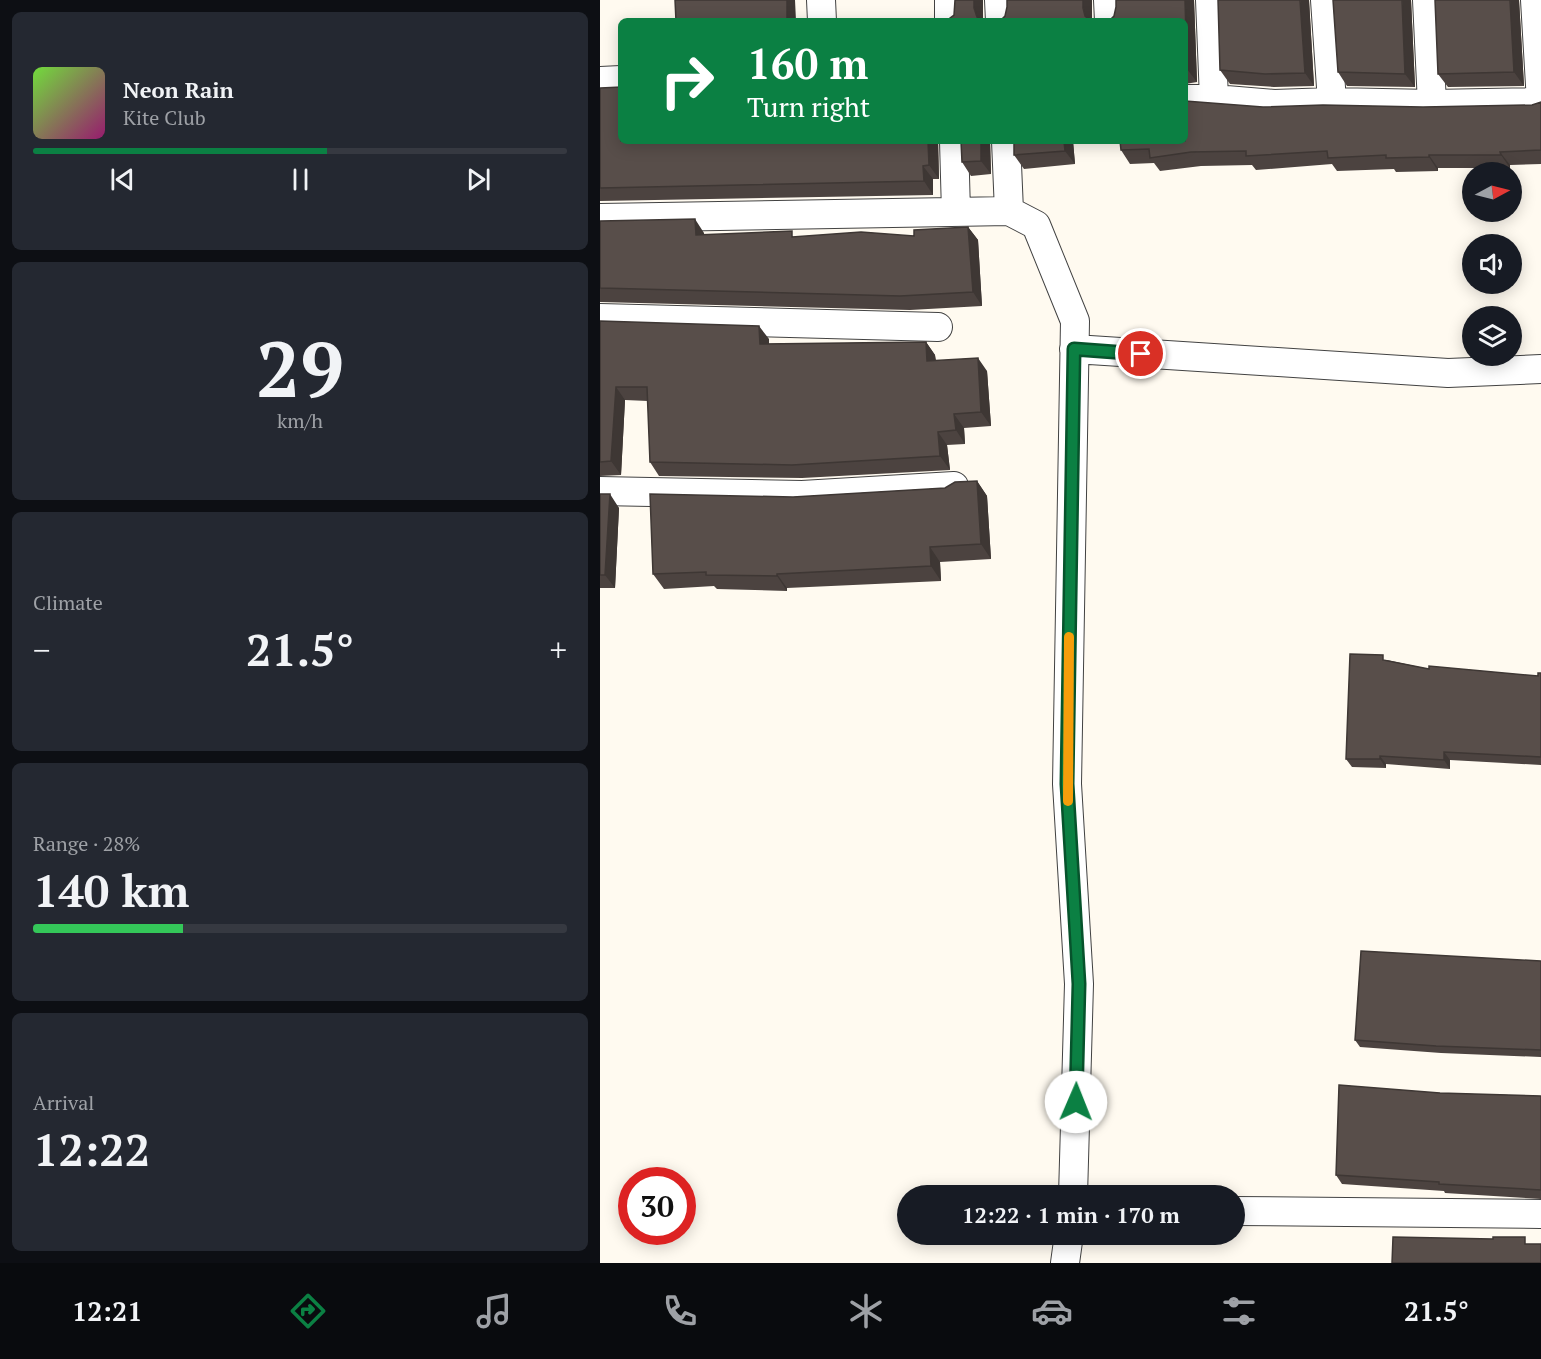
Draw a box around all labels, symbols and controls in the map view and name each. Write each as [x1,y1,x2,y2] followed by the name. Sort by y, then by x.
[747,35,868,91] text: 160 m
[648,42,726,120] icon: right
[123,75,234,104] text: Neon Rain
[747,89,870,125] text: Turn right
[123,104,206,131] text: Kite Club
[1462,162,1522,222] north arrow
[1462,162,1522,366] map controls
[106,163,139,196] icon: previous
[284,163,317,196] icon: pause
[462,163,495,196] icon: next
[1462,234,1522,294] button: sound
[1462,306,1522,366] button: layers
[256,316,344,419] text: 29
[1115,328,1166,379] pin
[1124,337,1157,370] icon: arrive
[277,407,323,434] text: km/h
[33,589,103,616] text: Climate
[246,619,354,679] text: 21.5°
[33,628,51,671] text: −
[549,628,567,671] text: +
[33,830,140,857] text: Range · 28%
[33,860,189,920] text: 140 km
[1044,1070,1108,1134] position arrow
[33,1089,94,1116] text: Arrival
[33,1119,150,1179] text: 12:22
[618,1167,696,1245] speed limit sign: 30
[962,1200,1180,1229] text: 12:22 · 1 min · 170 m
[287,1290,329,1332] icon: directions
[473,1290,515,1332] icon: music
[659,1290,701,1332] icon: phone
[845,1290,887,1332] icon: climate
[1031,1290,1073,1332] icon: car
[1218,1290,1260,1332] icon: filters
[72,1293,142,1329] text: 12:21
[1404,1293,1469,1329] text: 21.5°

